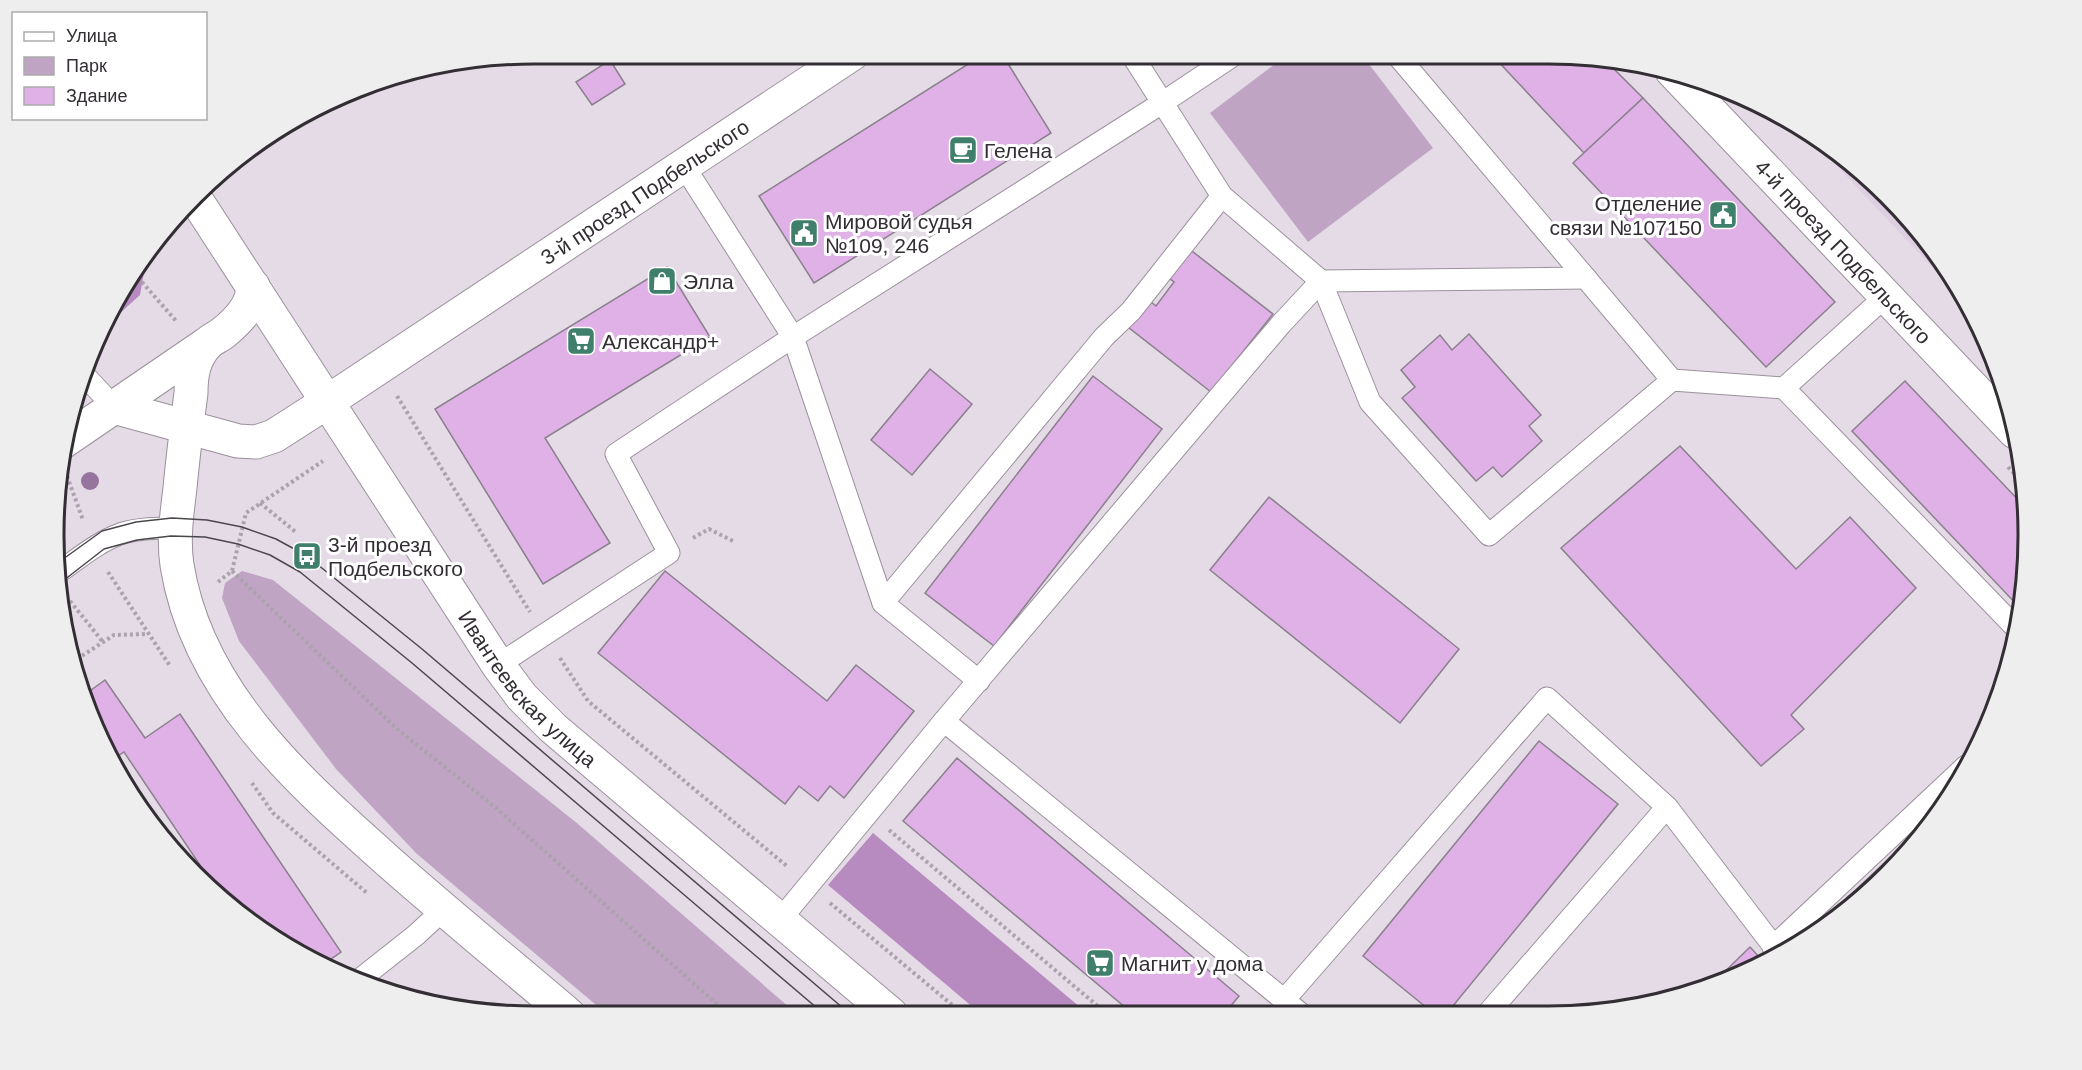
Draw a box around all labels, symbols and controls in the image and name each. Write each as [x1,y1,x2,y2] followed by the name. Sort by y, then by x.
[12,12,207,120] legend
[66,26,118,46] text: Улица
[66,56,107,76] text: Парк
[66,86,127,106] text: Здание
[536,114,753,269] street label: 3-й проезд Подбельского
[947,134,979,166] cafe icon: Гелена
[984,139,1052,162] place label: Гелена
[1751,155,1936,348] street label: 4-й проезд Подбельского
[1549,192,1702,239] place label: Отделение связи №107150
[1707,199,1739,231] public building icon: Отделение связи №107150
[825,210,973,257] place label: Мировой судья №109, 246
[788,217,820,249] public building icon: Мировой судья №109, 246
[646,265,678,297] shop icon: Элла
[683,270,734,293] place label: Элла
[565,325,597,357] supermarket icon: Александр+
[602,330,719,353] place label: Александр+
[328,533,463,580] place label: 3-й проезд Подбельского
[291,540,323,572] bus stop icon: 3-й проезд Подбельского
[454,606,601,771] street label: Ивантеевская улица
[1084,947,1116,979] supermarket icon: Магнит у дома
[1121,952,1264,975] place label: Магнит у дома

